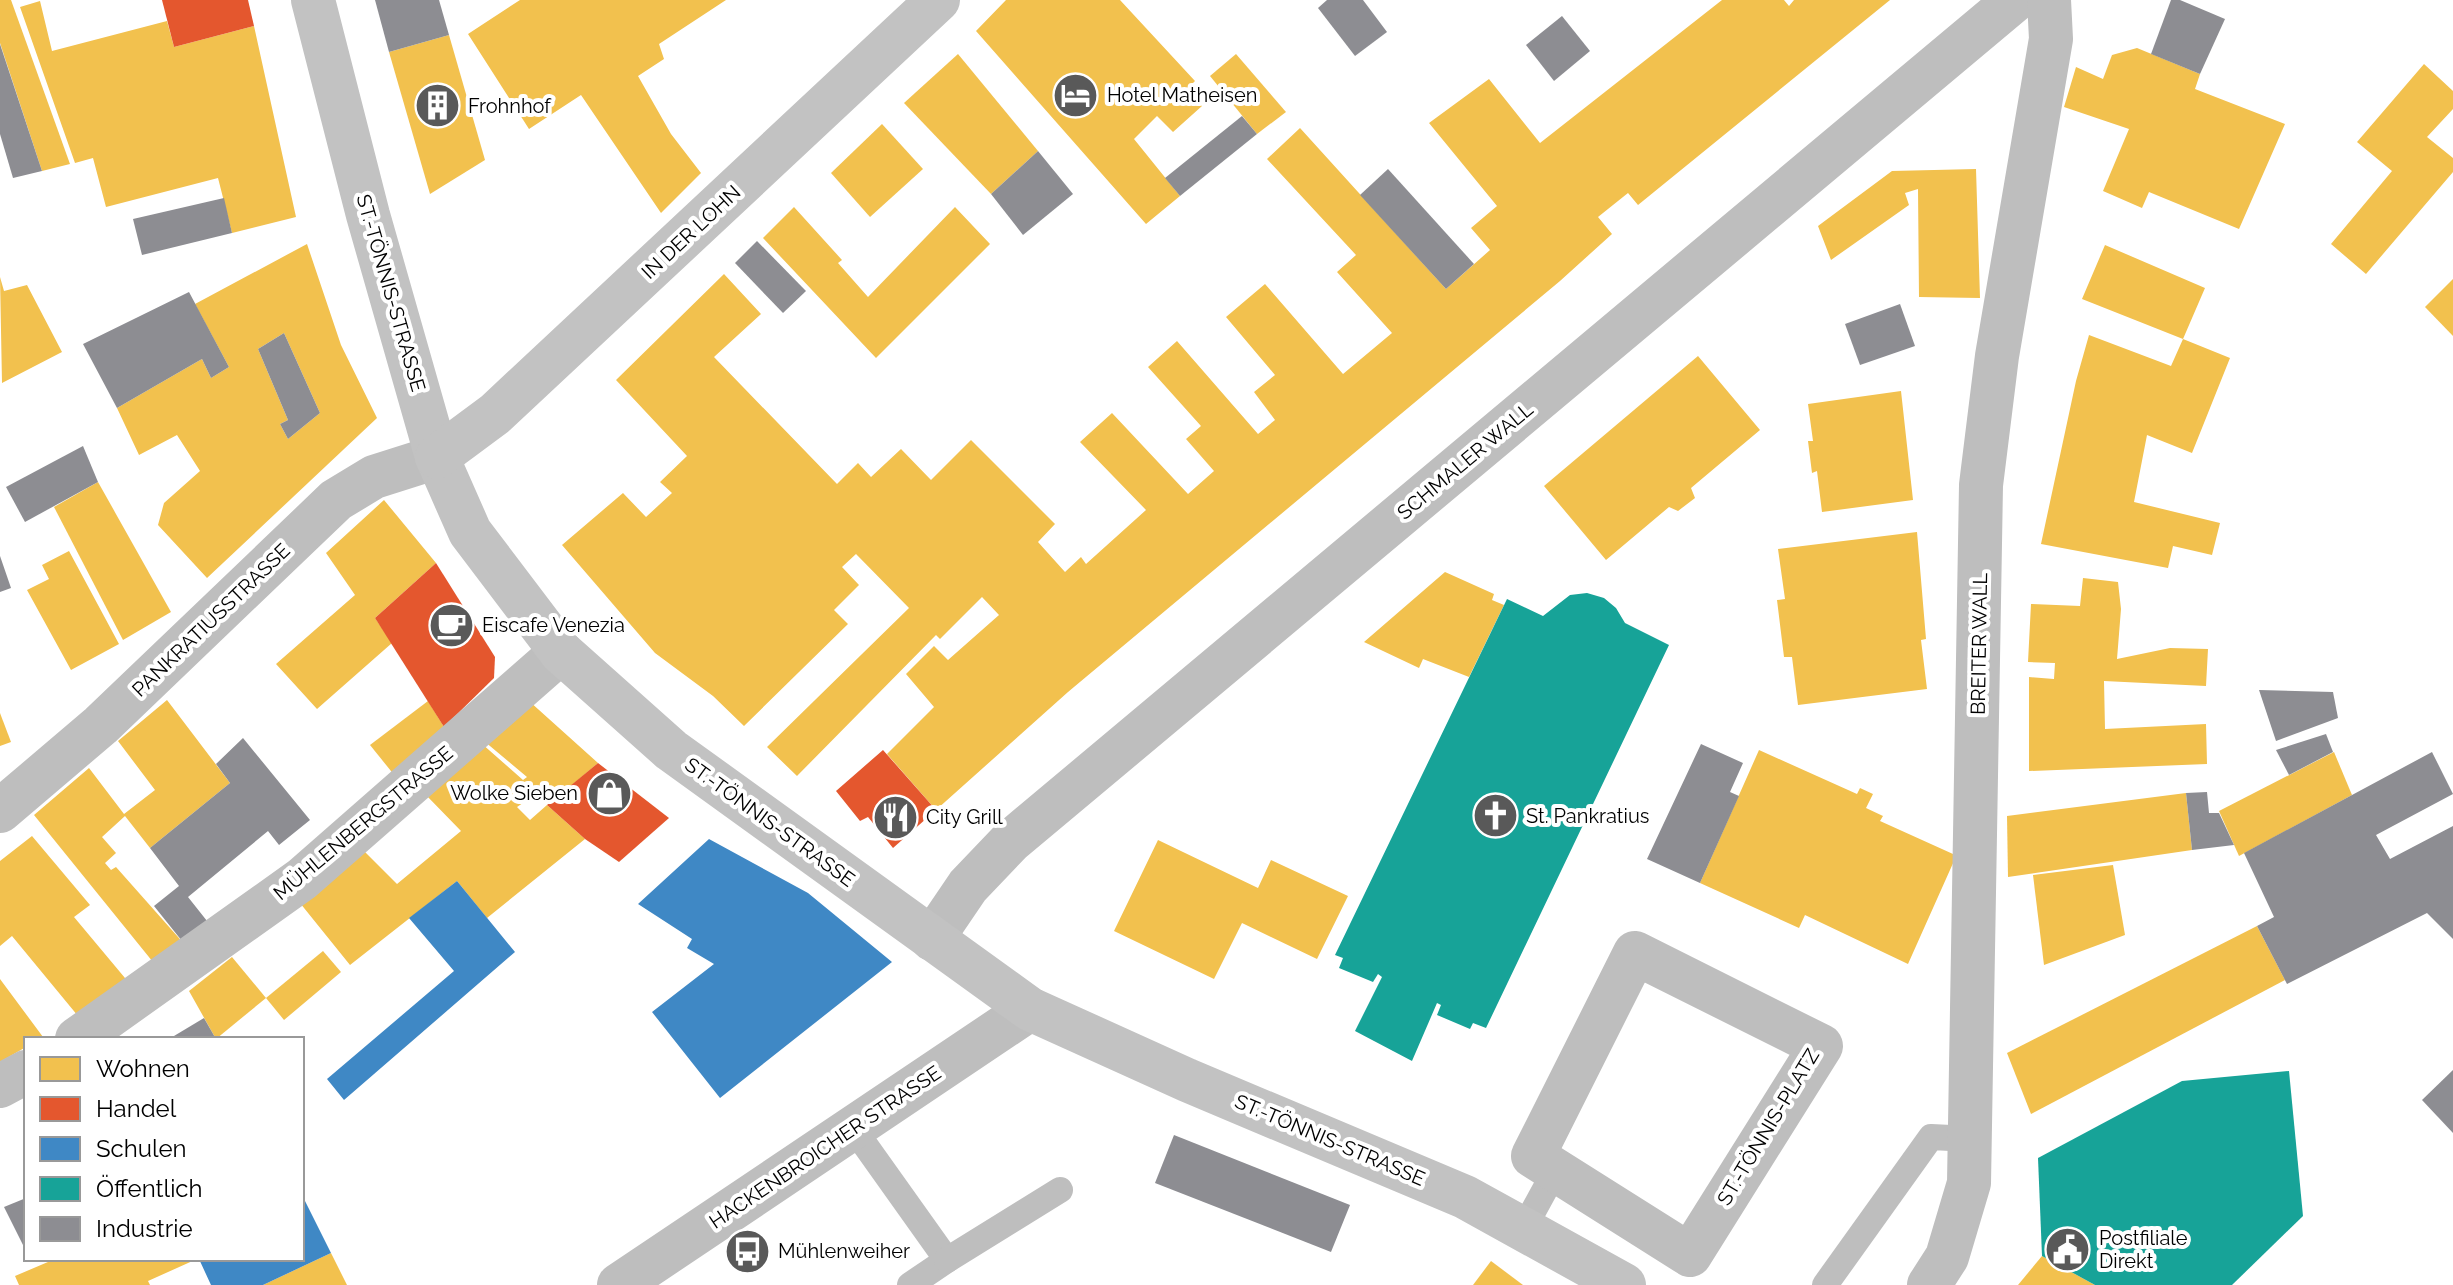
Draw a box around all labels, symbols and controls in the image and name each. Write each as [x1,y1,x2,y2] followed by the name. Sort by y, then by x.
[1052,71,1100,119] hotel icon: Hotel Matheisen
[413,82,461,130] building icon: Frohnhof
[1107,83,1257,107] place label: Hotel Matheisen
[468,94,552,118] place label: Frohnhof
[637,180,745,284] street label: IN DER LOHN
[351,192,431,394] street label: ST.-TÖNNIS-STRASSE
[1392,397,1538,525] street label: SCHMALER WALL
[127,538,295,702] street label: PANKRATIUSSTRASSE
[1966,572,1992,715] street label: BREITER WALL
[427,601,475,649] cafe icon: Eiscafe Venezia
[482,613,625,637] place label: Eiscafe Venezia
[268,741,458,905] street label: MÜHLENBERGSTRASSE
[680,752,860,892] street label: ST.-TÖNNIS-STRASSE
[585,769,633,817] shop icon: Wolke Sieben
[450,781,578,805] place label: Wolke Sieben
[1471,792,1519,840] church icon: St. Pankratius
[871,793,919,841] restaurant icon: City Grill
[1526,804,1649,828] place label: St. Pankratius
[926,805,1003,829] place label: City Grill
[24,1037,304,1261] legend
[1712,1044,1824,1210] street label: ST.-TÖNNIS-PLATZ
[96,1054,190,1083] text: Wohnen
[705,1060,945,1234] street label: HACKENBROICHER STRASSE
[1231,1089,1429,1191] street label: ST.-TÖNNIS-STRASSE
[96,1094,177,1123] text: Handel
[96,1134,187,1163] text: Schulen
[96,1174,203,1203] text: Öffentlich
[96,1214,193,1243] text: Industrie
[2044,1225,2092,1273] public building icon: Postfiliale Direkt
[2099,1226,2188,1273] place label: Postfiliale Direkt
[723,1227,771,1275] bus stop icon: Mühlenweiher
[778,1239,910,1263] place label: Mühlenweiher

